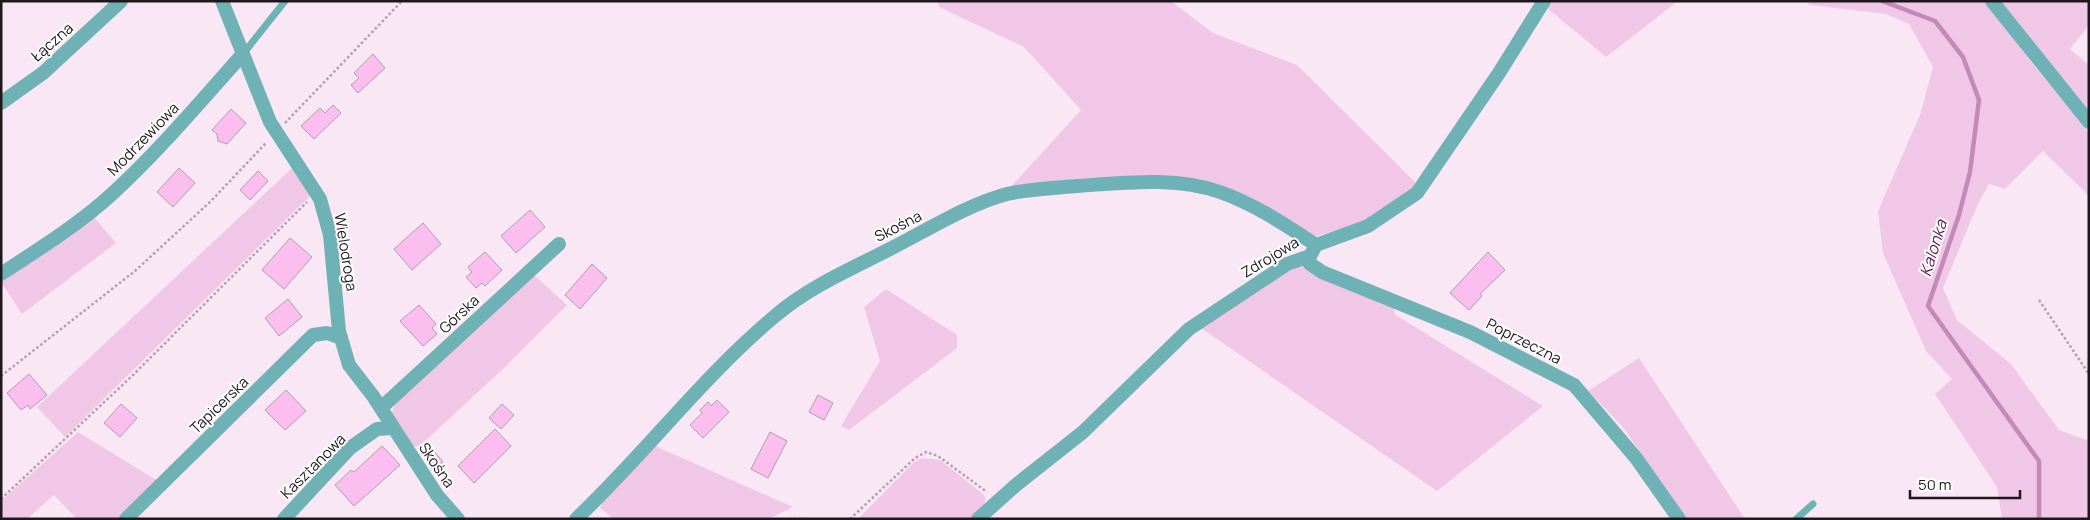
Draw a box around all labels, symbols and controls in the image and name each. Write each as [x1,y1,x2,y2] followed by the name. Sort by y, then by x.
[26,18,78,66] street label: Łączna
[103,98,183,180] street label: Modrzewiowa
[871,205,925,247] street label: Skośna
[329,212,363,292] street label: Wielodroga
[1914,216,1952,279] water label: Kalonka
[1237,232,1303,282] street label: Zdrojowa
[434,290,484,338] street label: Górska
[1483,313,1565,369] street label: Poprzeczna
[185,372,253,438] street label: Tapicerska
[276,429,350,503] street label: Kasztanowa
[414,438,460,492] street label: Skośna
[1910,468,2020,500] scale bar
[1918,474,1952,495] text: 50 m

